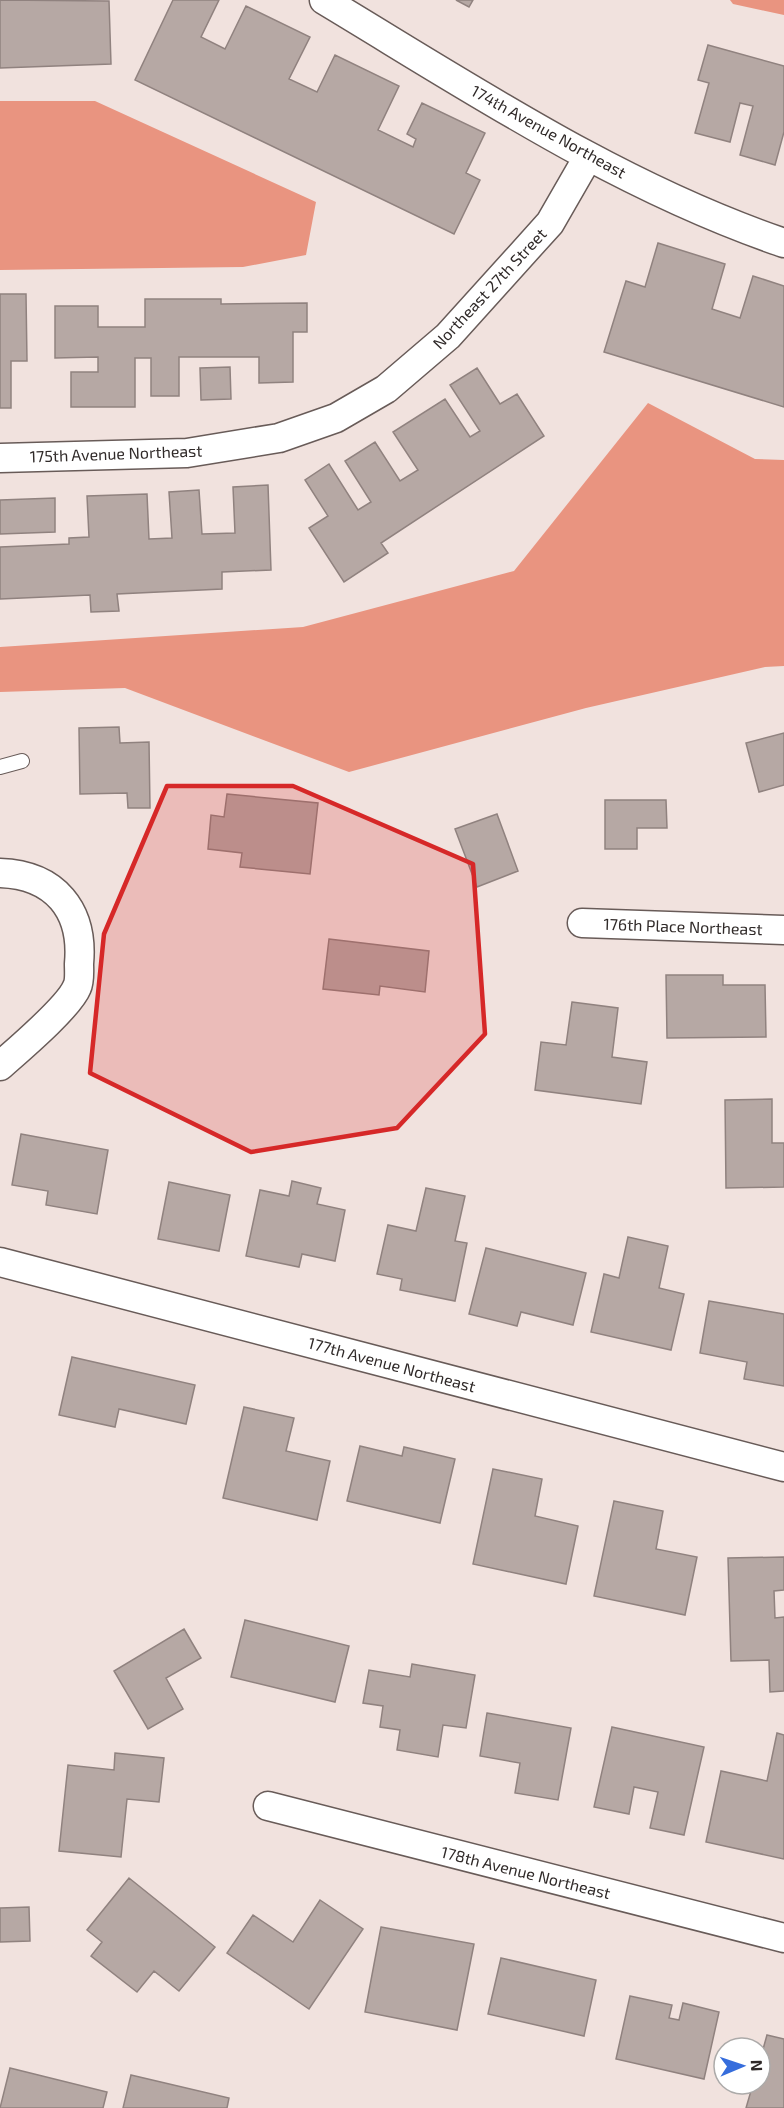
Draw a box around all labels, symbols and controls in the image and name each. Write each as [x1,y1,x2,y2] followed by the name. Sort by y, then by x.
[468,81,630,181] street label: 174th Avenue Northeast
[428,224,550,352] street label: Northeast 27th Street
[29,440,203,466] street label: 175th Avenue Northeast
[603,914,763,938] street label: 176th Place Northeast
[306,1333,478,1395] street label: 177th Avenue Northeast
[439,1842,613,1902] street label: 178th Avenue Northeast
[712,2036,772,2096] north arrow
[748,2059,767,2072] text: N

